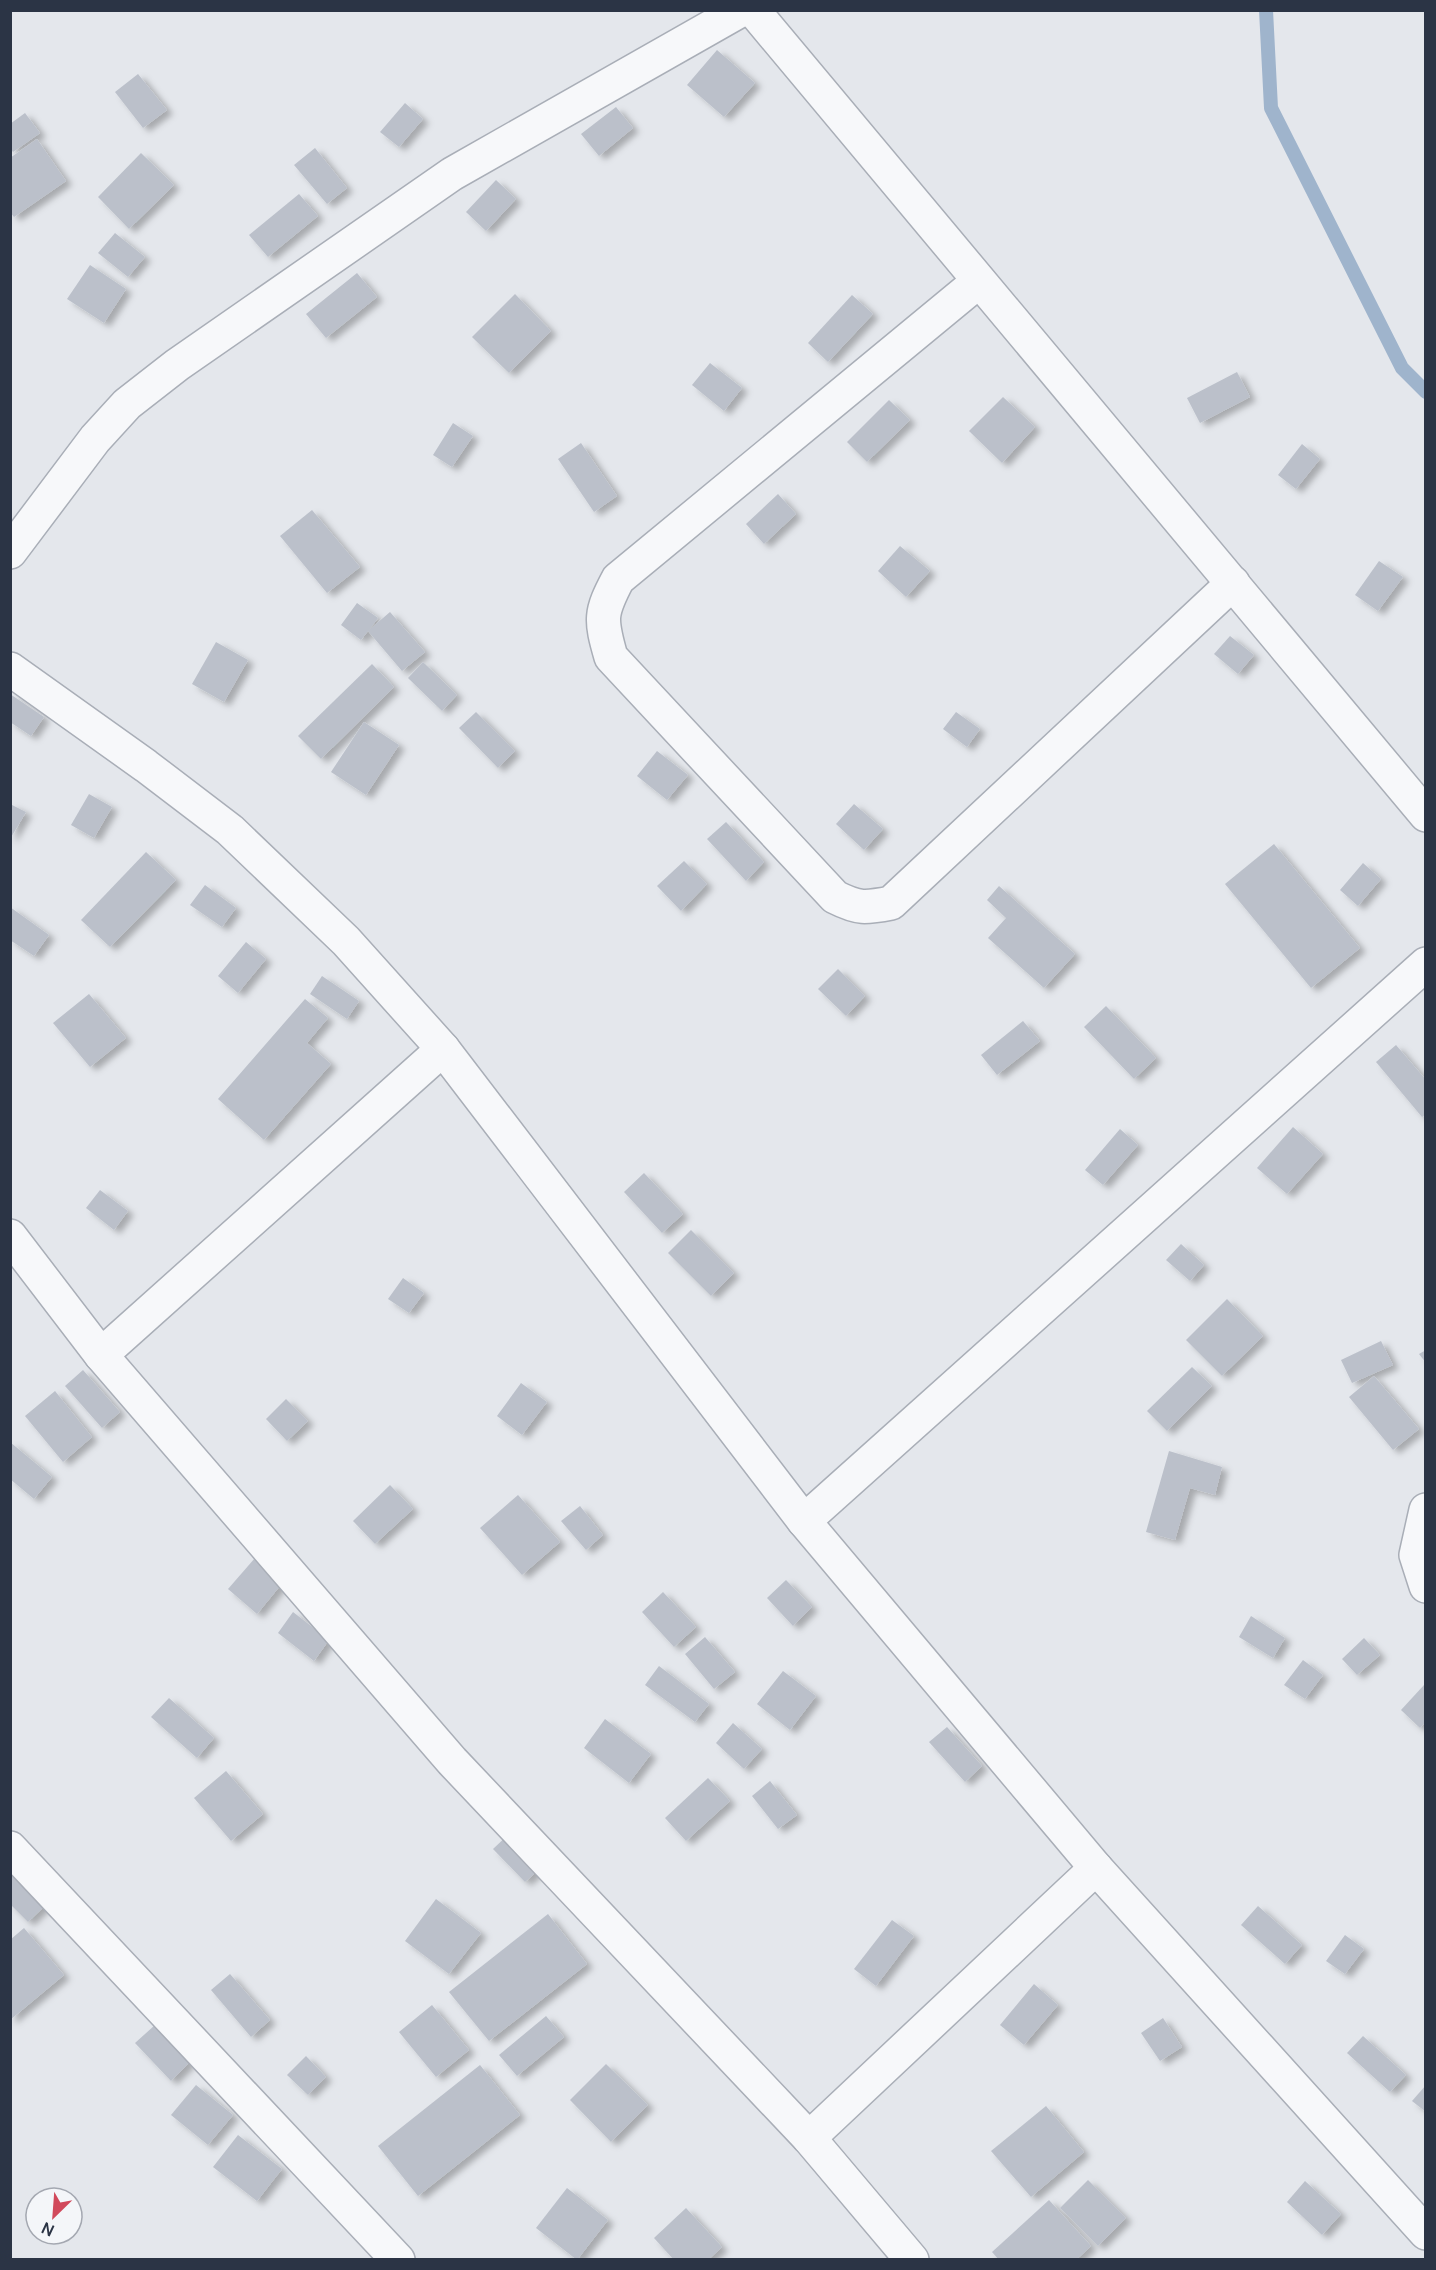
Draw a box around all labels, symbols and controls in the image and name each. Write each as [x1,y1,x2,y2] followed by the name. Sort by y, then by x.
[24,2186,84,2246] north arrow
[38,2217,58,2242] text: N

